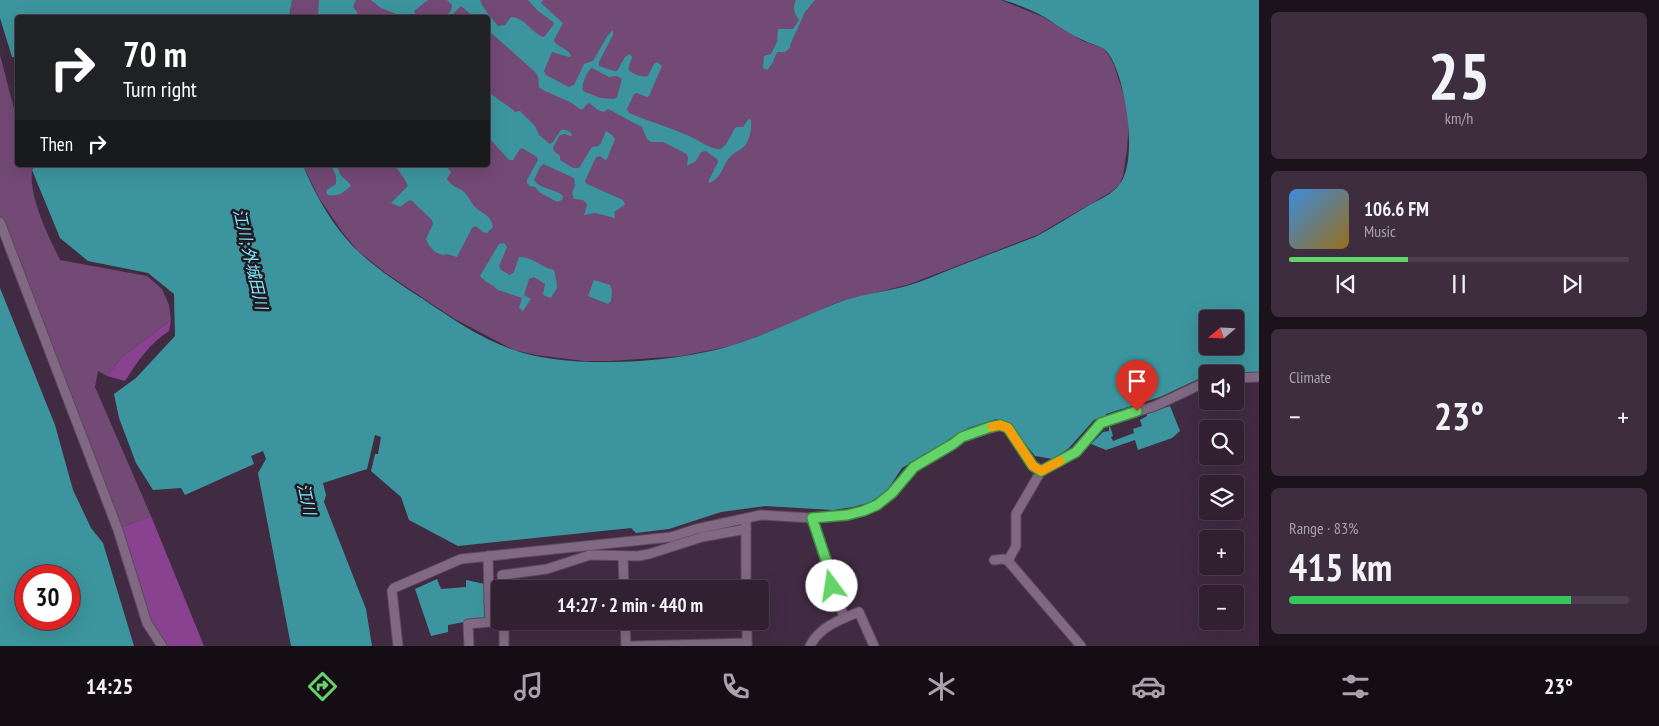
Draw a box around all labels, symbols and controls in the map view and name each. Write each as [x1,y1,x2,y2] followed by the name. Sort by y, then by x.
[123,31,187,77] text: 70 m
[1428,33,1490,117] text: 25
[40,35,105,100] icon: right
[123,75,197,103] text: Turn right
[1445,108,1473,128] text: km/h
[83,130,111,158] icon: right
[40,132,73,156] text: Then
[1364,197,1429,221] text: 106.6 FM
[230,207,273,313] water label: 江川; 外城田川
[1364,221,1396,241] text: Music
[1332,270,1360,298] icon: previous
[1445,270,1473,298] icon: pause
[1558,270,1586,298] icon: next
[1199,310,1244,355] north arrow
[1199,310,1244,630] map controls
[1116,360,1158,411] pin
[1199,365,1244,410] button: sound
[1123,367,1151,395] icon: arrive
[1289,367,1331,387] text: Climate
[1434,391,1484,440] text: 23°
[1289,398,1301,435] text: −
[1617,398,1629,435] text: +
[1199,420,1244,465] button: search
[1199,475,1244,520] button: layers
[294,481,321,519] water label: 江川
[1289,518,1358,538] text: Range · 83%
[1199,530,1244,575] button: +
[1289,542,1392,591] text: 415 km
[805,559,857,611] position arrow
[15,565,80,630] speed limit sign: 30
[1199,585,1244,630] button: −
[557,593,703,617] text: 14:27 · 2 min · 440 m
[305,669,340,704] icon: directions
[511,669,546,704] icon: music
[718,669,753,704] icon: phone
[924,669,959,704] icon: climate
[1131,669,1166,704] icon: car
[1338,669,1373,704] icon: filters
[86,672,133,700] text: 14:25
[1544,672,1573,700] text: 23°

